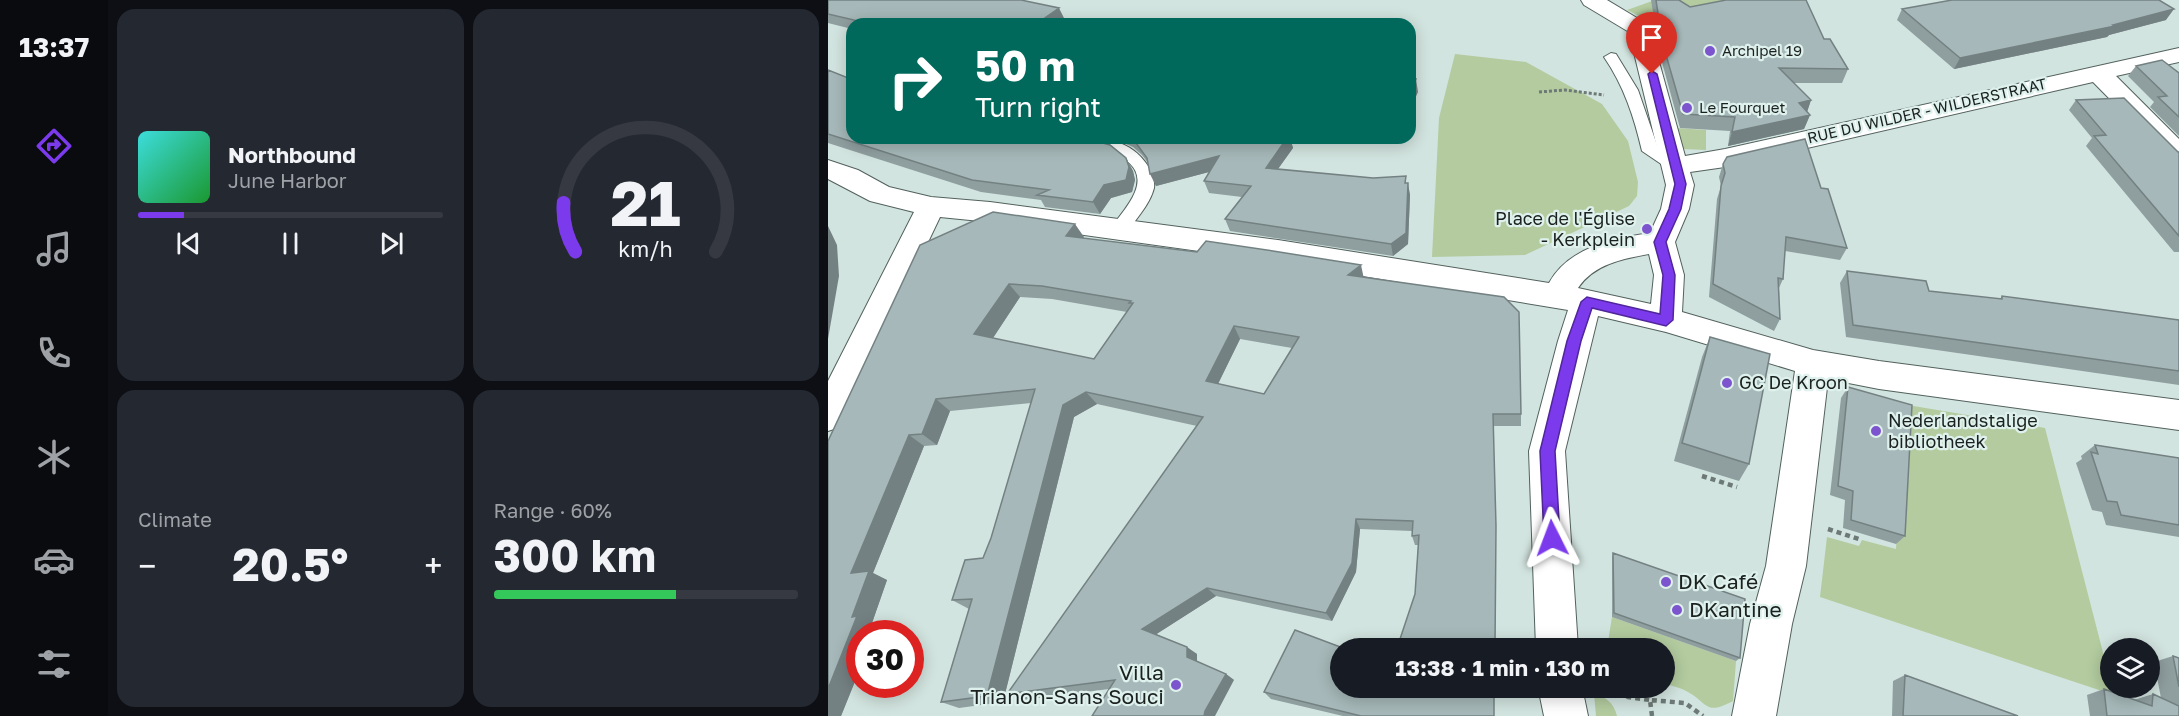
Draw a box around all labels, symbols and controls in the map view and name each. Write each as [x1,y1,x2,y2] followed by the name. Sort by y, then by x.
[1626,12,1677,74] pin
[1635,21,1668,54] icon: arrive
[19,31,89,63] text: 13:37
[975,40,1075,90] text: 50 m
[1722,41,1802,59] place label: Archipel 19
[876,42,954,120] icon: right
[1703,44,1717,58] marker: Archipel 19
[1805,74,2048,146] street label: RUE DU WILDER - WILDERSTRAAT
[975,91,1101,123] text: Turn right
[1699,98,1785,116] place label: Le Fourquet
[1680,101,1694,115] marker: Le Fourquet
[33,125,75,167] icon: directions
[228,141,356,168] text: Northbound
[611,165,681,240] text: 21
[228,168,347,192] text: June Harbor
[1495,207,1635,250] place label: Place de l'Église - Kerkplein
[1640,222,1654,236] marker: Place de l'Église - Kerkplein
[172,227,205,260] icon: previous
[274,227,307,260] icon: pause
[375,227,408,260] icon: next
[33,228,75,270] icon: music
[618,237,673,263] text: km/h
[33,332,75,374] icon: phone
[1739,371,1848,393] place label: GC De Kroon
[1720,376,1734,390] marker: GC De Kroon
[1888,409,2038,452] place label: Nederlandstalige bibliotheek
[1869,424,1883,438] marker: Nederlandstalige bibliotheek
[33,436,75,478] icon: climate
[494,498,612,522] text: Range · 60%
[1520,506,1584,570] position arrow
[138,507,212,531] text: Climate
[494,528,656,582] text: 300 km
[232,537,348,591] text: 20.5°
[33,539,75,581] icon: car
[138,546,156,585] text: −
[424,546,442,585] text: +
[1678,568,1758,594] place label: DK Café
[1659,575,1673,589] marker: DK Café
[1689,596,1782,622] place label: DKantine
[1670,603,1684,617] marker: DKantine
[846,620,924,698] speed limit sign: 30
[2100,638,2160,698] map controls
[2100,638,2160,698] button: layers
[33,643,75,685] icon: filters
[1395,654,1610,681] text: 13:38 · 1 min · 130 m
[970,659,1164,709] place label: Villa Trianon-Sans Souci
[1169,678,1183,692] marker: Villa Trianon-Sans Souci

